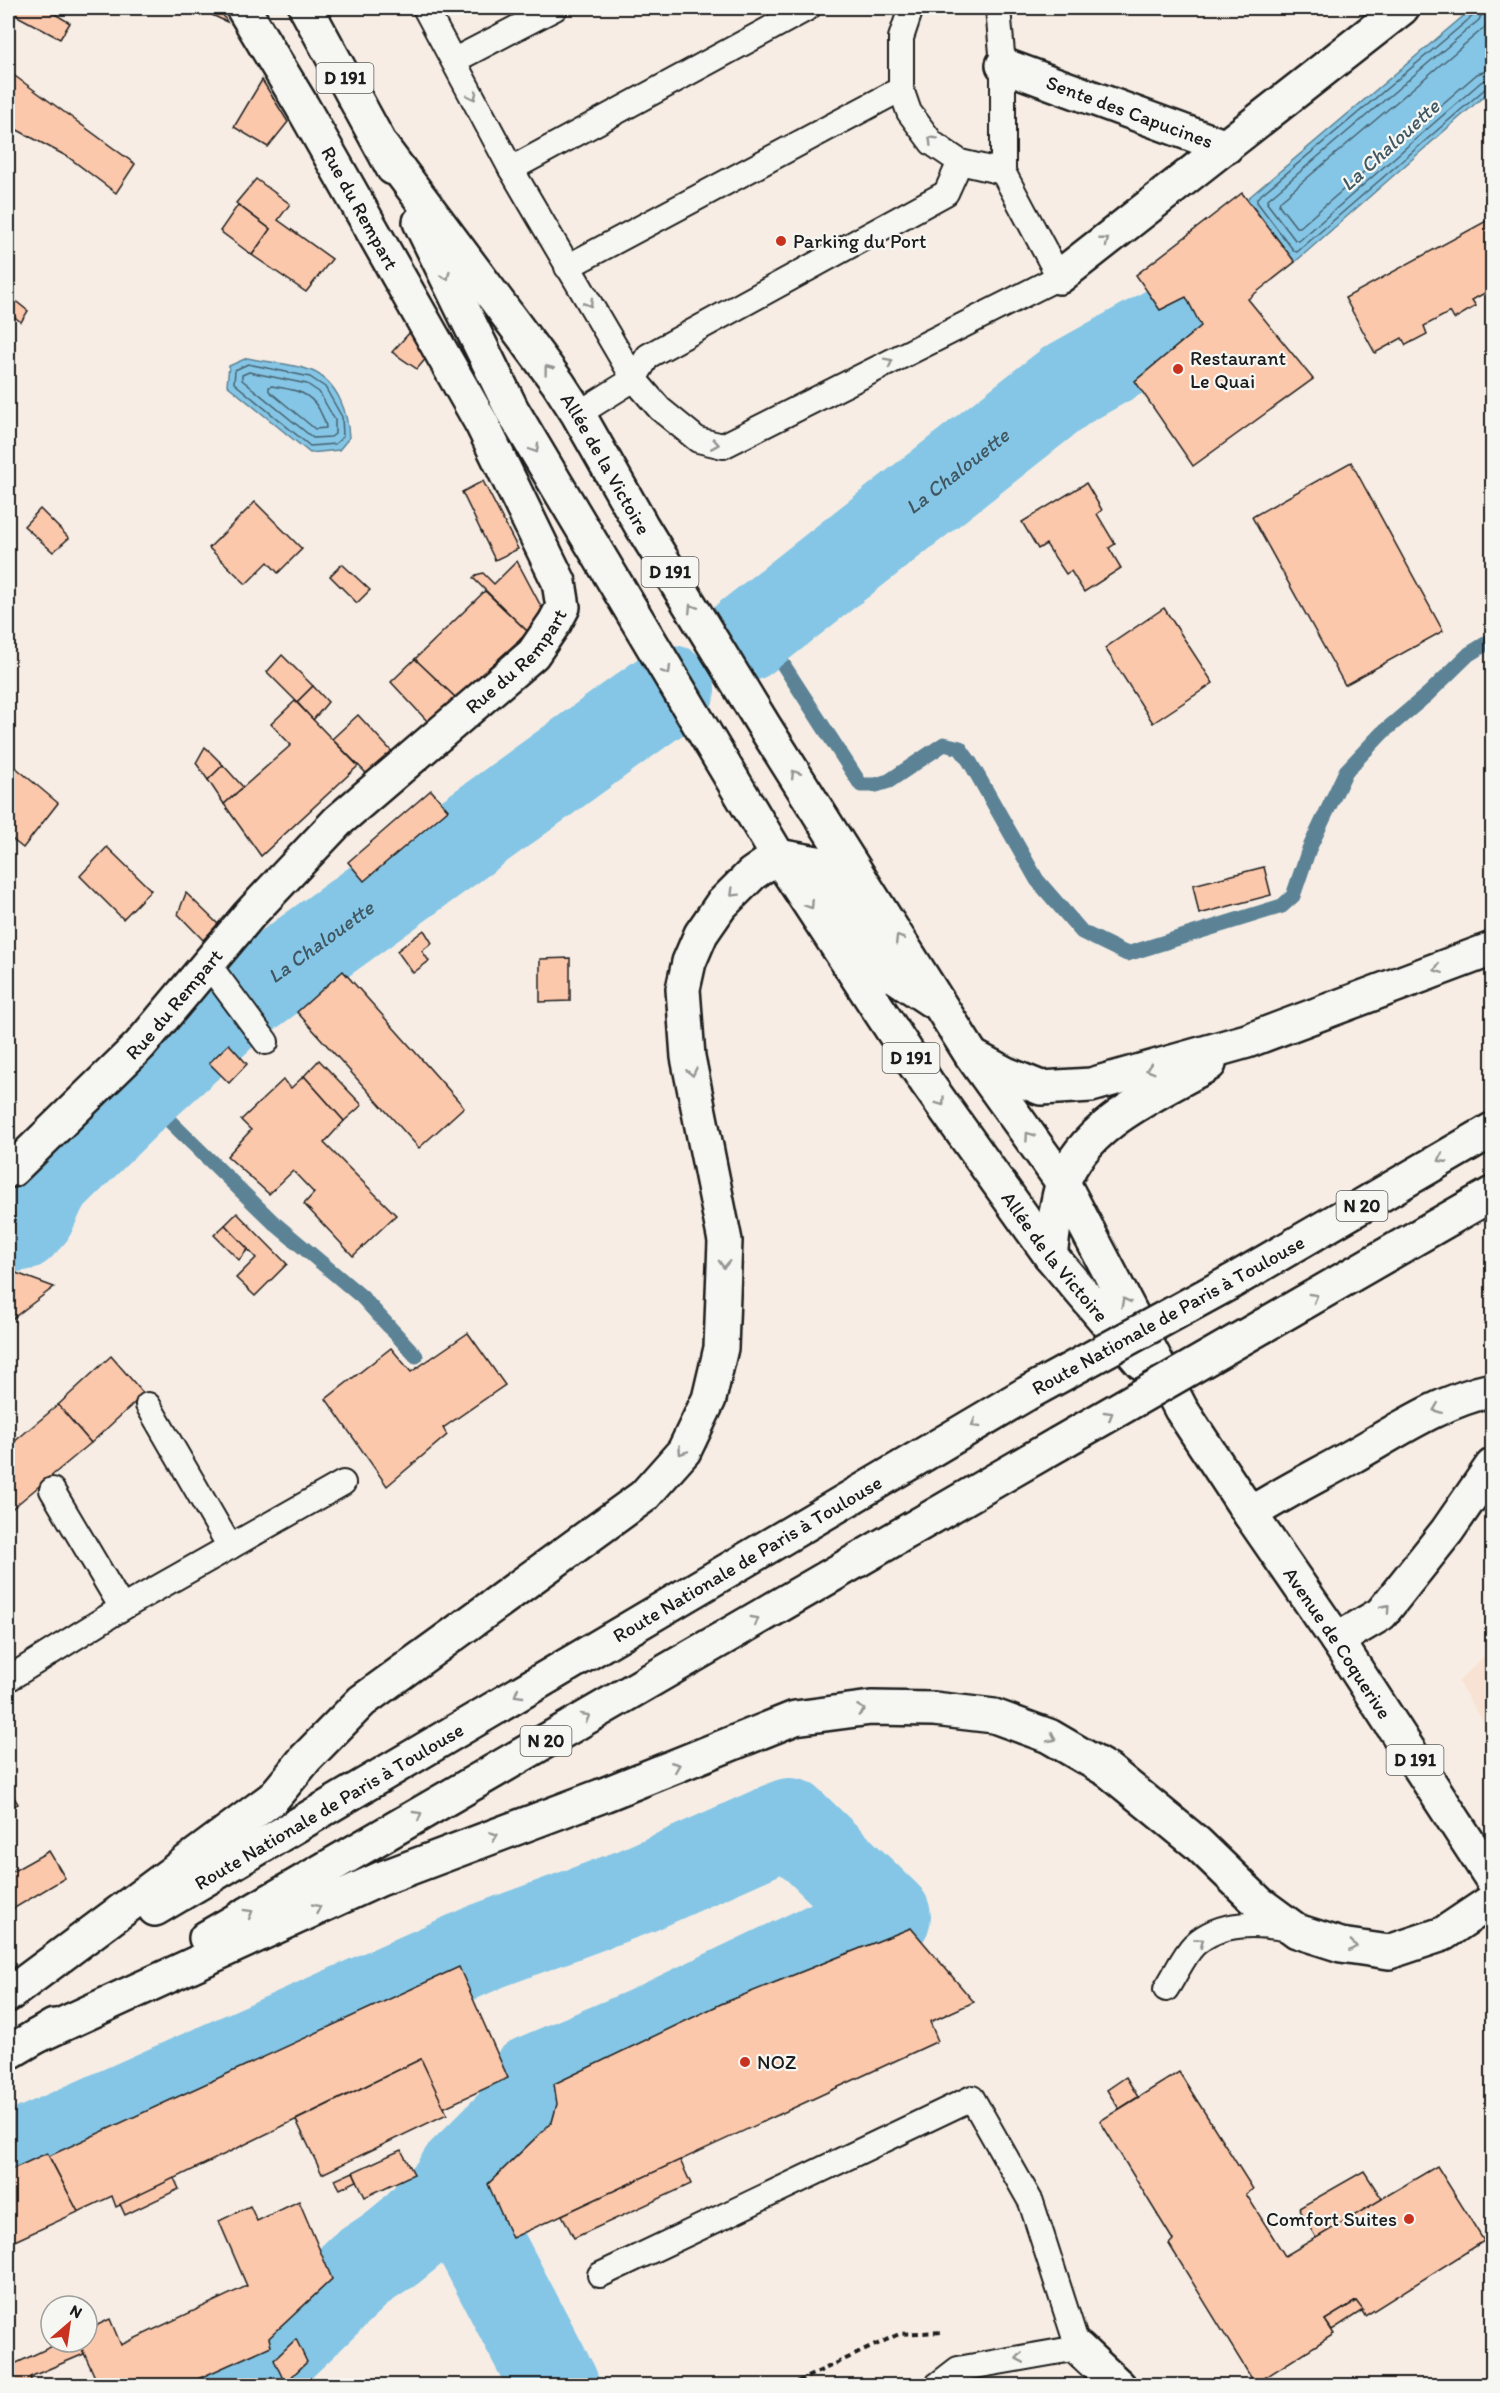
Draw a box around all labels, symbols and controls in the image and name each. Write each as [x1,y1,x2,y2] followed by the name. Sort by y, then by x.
[316,63,374,93] road number: D 191
[1043,70,1216,153] street label: Sente des Capucines
[466,89,477,100] one-way arrow
[1335,93,1445,196] water label: La Chalouette
[928,137,939,147] one-way arrow
[316,142,404,274] street label: Rue du Rempart
[793,229,926,253] place label: Parking du Port
[774,234,788,248] marker: Parking du Port
[1098,238,1109,249] one-way arrow
[439,269,451,280] one-way arrow
[581,296,593,307] one-way arrow
[1190,346,1286,393] place label: Restaurant Le Quai
[883,358,894,370] one-way arrow
[1171,362,1185,376] marker: Restaurant Le Quai
[544,365,555,376] one-way arrow
[556,388,656,539] street label: Allée de la Victoire
[900,422,1014,519] water label: La Chalouette
[709,437,719,450] one-way arrow
[528,443,540,453] one-way arrow
[642,557,698,587] road number: D 191
[460,604,572,719] street label: Rue du Rempart
[687,604,699,614] one-way arrow
[660,665,672,675] one-way arrow
[790,770,802,780] one-way arrow
[730,885,741,896] one-way arrow
[263,894,379,988] water label: La Chalouette
[803,898,814,909] one-way arrow
[894,935,906,945] one-way arrow
[120,944,228,1064] street label: Rue du Rempart
[1433,962,1444,975] one-way arrow
[882,1043,940,1073] road number: D 191
[1145,1061,1155,1074] one-way arrow
[685,1067,698,1077] one-way arrow
[934,1096,945,1107] one-way arrow
[1025,1131,1036,1142] one-way arrow
[1438,1152,1448,1164] one-way arrow
[996,1187,1114,1327] street label: Allée de la Victoire
[1336,1191,1388,1221] road number: N 20
[1027,1230,1309,1400] street label: Route Nationale de Paris à Toulouse
[718,1260,731,1269] one-way arrow
[1308,1293,1318,1304] one-way arrow
[1121,1298,1132,1308] one-way arrow
[1433,1402,1444,1414] one-way arrow
[1103,1411,1113,1422] one-way arrow
[971,1416,981,1428] one-way arrow
[678,1444,689,1455] one-way arrow
[608,1470,886,1648] street label: Route Nationale de Paris à Toulouse
[1278,1562,1397,1723] street label: Avenue de Coquerive
[1378,1604,1389,1615] one-way arrow
[749,1615,759,1627] one-way arrow
[514,1687,524,1698] one-way arrow
[857,1704,866,1716] one-way arrow
[580,1713,591,1725] one-way arrow
[190,1717,468,1895] street label: Route Nationale de Paris à Toulouse
[520,1726,572,1756] road number: N 20
[1045,1730,1056,1742] one-way arrow
[1386,1745,1444,1775] road number: D 191
[670,1761,681,1773] one-way arrow
[412,1811,422,1823] one-way arrow
[488,1831,499,1844] one-way arrow
[311,1903,322,1915] one-way arrow
[243,1909,253,1920] one-way arrow
[1193,1939,1204,1950] one-way arrow
[1349,1940,1358,1952] one-way arrow
[757,2050,797,2074] place label: NOZ
[738,2055,752,2069] marker: NOZ
[1266,2207,1397,2231] place label: Comfort Suites
[1402,2212,1416,2226] marker: Comfort Suites
[39,2294,99,2354] north arrow
[67,2300,85,2322] text: N
[1016,2351,1026,2364] one-way arrow

